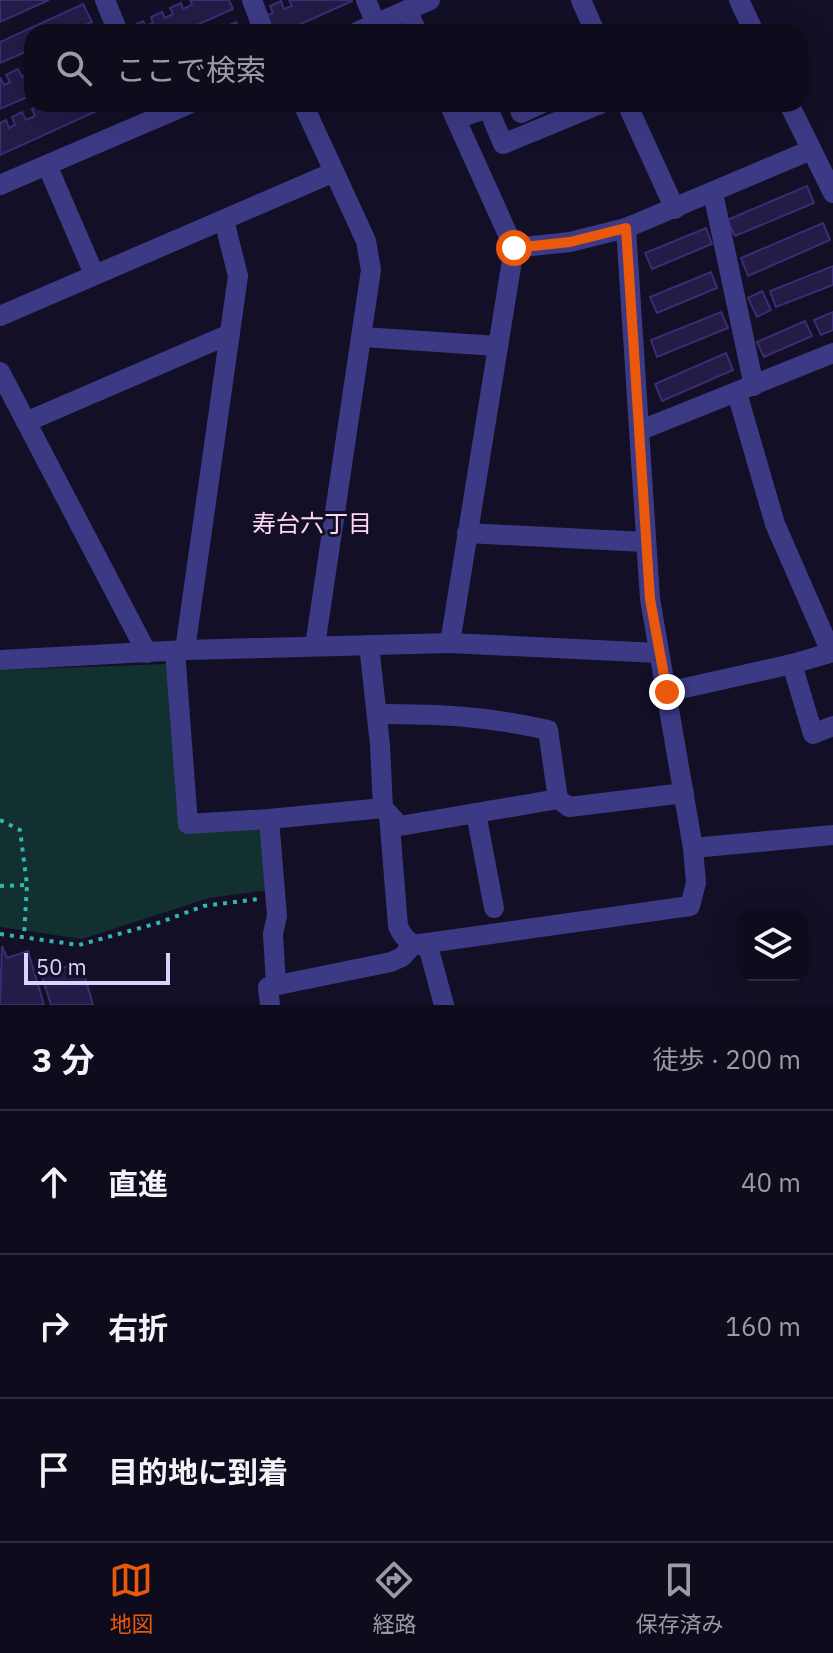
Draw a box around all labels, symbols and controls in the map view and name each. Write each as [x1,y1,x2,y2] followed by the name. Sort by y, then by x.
[24,24,809,112] search box
[52,46,96,90] icon: search
[116,50,266,89] text: ここで検索
[496,230,532,266] route start
[252,507,372,539] district label: 寿台六丁目
[649,674,685,710] route end
[737,909,809,981] map controls
[737,909,809,981] button: layers
[24,949,170,985] scale bar
[36,952,87,981] text: 50 m
[32,1037,94,1081] text: 3 分
[653,1042,801,1076] text: 徒歩 · 200 m
[32,1160,76,1204] icon: ahead
[108,1164,168,1203] text: 直進
[741,1165,801,1199] text: 40 m
[32,1304,76,1348] icon: right
[108,1308,168,1347] text: 右折
[725,1309,801,1343] text: 160 m
[32,1448,76,1492] icon: arrive
[108,1452,288,1491] text: 目的地に到着
[109,1558,154,1638] tab: 地図
[372,1558,417,1638] tab: 経路
[635,1558,724,1638] tab: 保存済み

